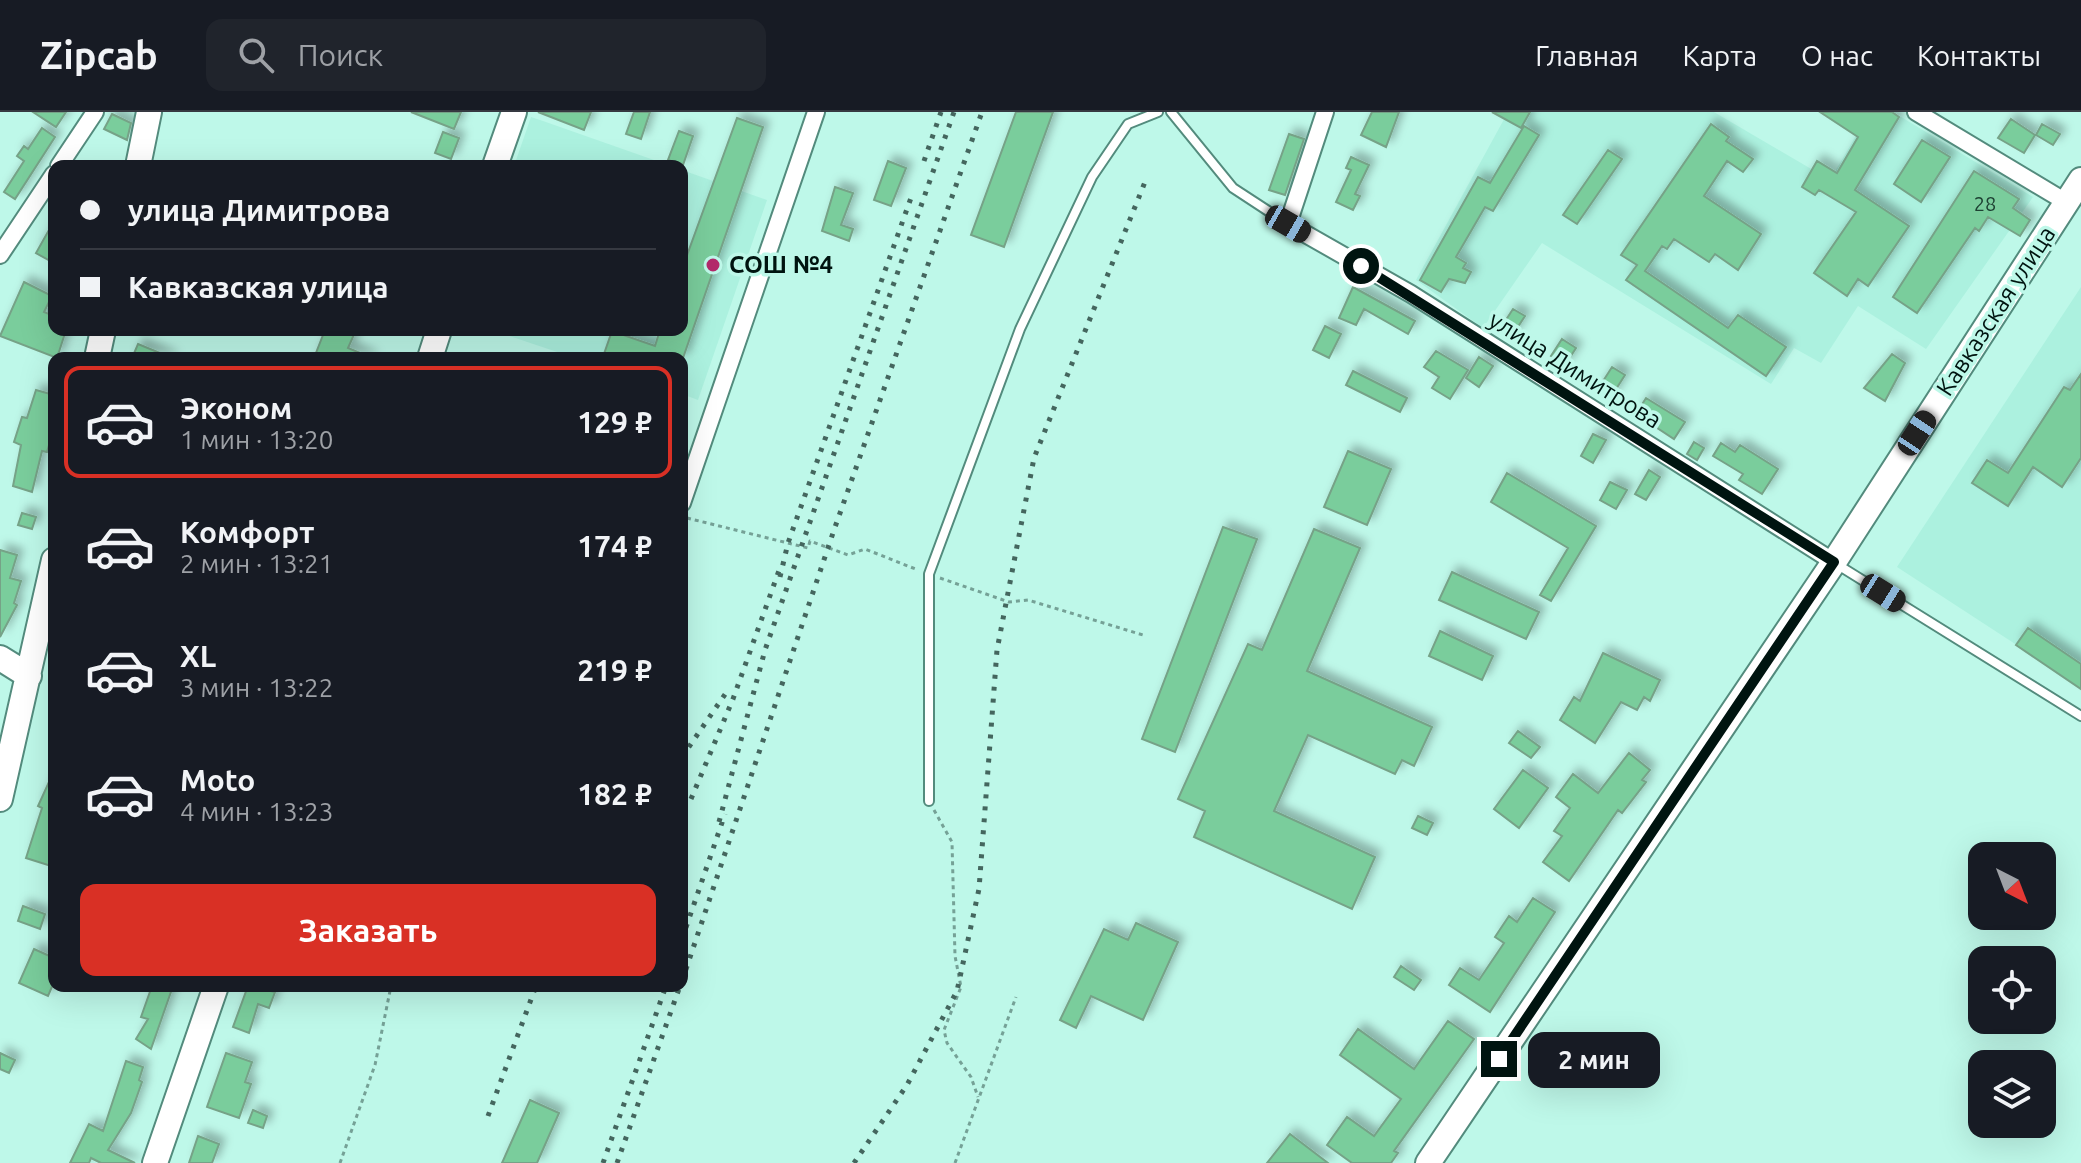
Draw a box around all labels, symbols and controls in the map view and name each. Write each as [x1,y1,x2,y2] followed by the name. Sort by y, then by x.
[206,19,766,91] search box
[234,33,278,77] icon: search
[40,34,158,76] text: Zipcab
[298,38,383,72] text: Поиск
[1535,40,1638,71] text: Главная
[1682,40,1757,71] text: Карта
[1801,40,1873,71] text: О нас
[1917,40,2041,71] text: Контакты
[1974,192,1996,215] house number: 28
[128,193,390,227] text: улица Димитрова
[1261,202,1315,246] car
[1931,221,2060,400] street label: Кавказская улица
[1343,248,1379,284] route start
[729,251,833,278] place label: СОШ №4
[704,256,722,274] marker: СОШ №4
[128,270,389,304] text: Кавказская улица
[1484,306,1666,434] street label: улица Димитрова
[84,386,156,458] icon: car
[180,391,292,425] text: Эконом
[577,405,652,439] text: 129 ₽
[1894,406,1940,460] car
[180,425,333,454] text: 1 мин · 13:20
[84,510,156,582] icon: car
[180,515,314,549] text: Комфорт
[577,529,652,563] text: 174 ₽
[180,549,333,578] text: 2 мин · 13:21
[1856,570,1910,616] car
[84,634,156,706] icon: car
[180,639,216,673] text: XL
[577,653,652,687] text: 219 ₽
[180,673,333,702] text: 3 мин · 13:22
[84,758,156,830] icon: car
[180,763,255,797] text: Moto
[577,777,652,811] text: 182 ₽
[180,797,333,826] text: 4 мин · 13:23
[1968,842,2056,930] north arrow
[1968,842,2056,1138] map controls
[80,884,656,976] button: Заказать
[1968,946,2056,1034] button: locate
[1527,1031,1659,1087] callout: 2 мин
[1481,1041,1517,1077] route end
[1558,1045,1630,1074] text: 2 мин
[1968,1050,2056,1138] button: layers

